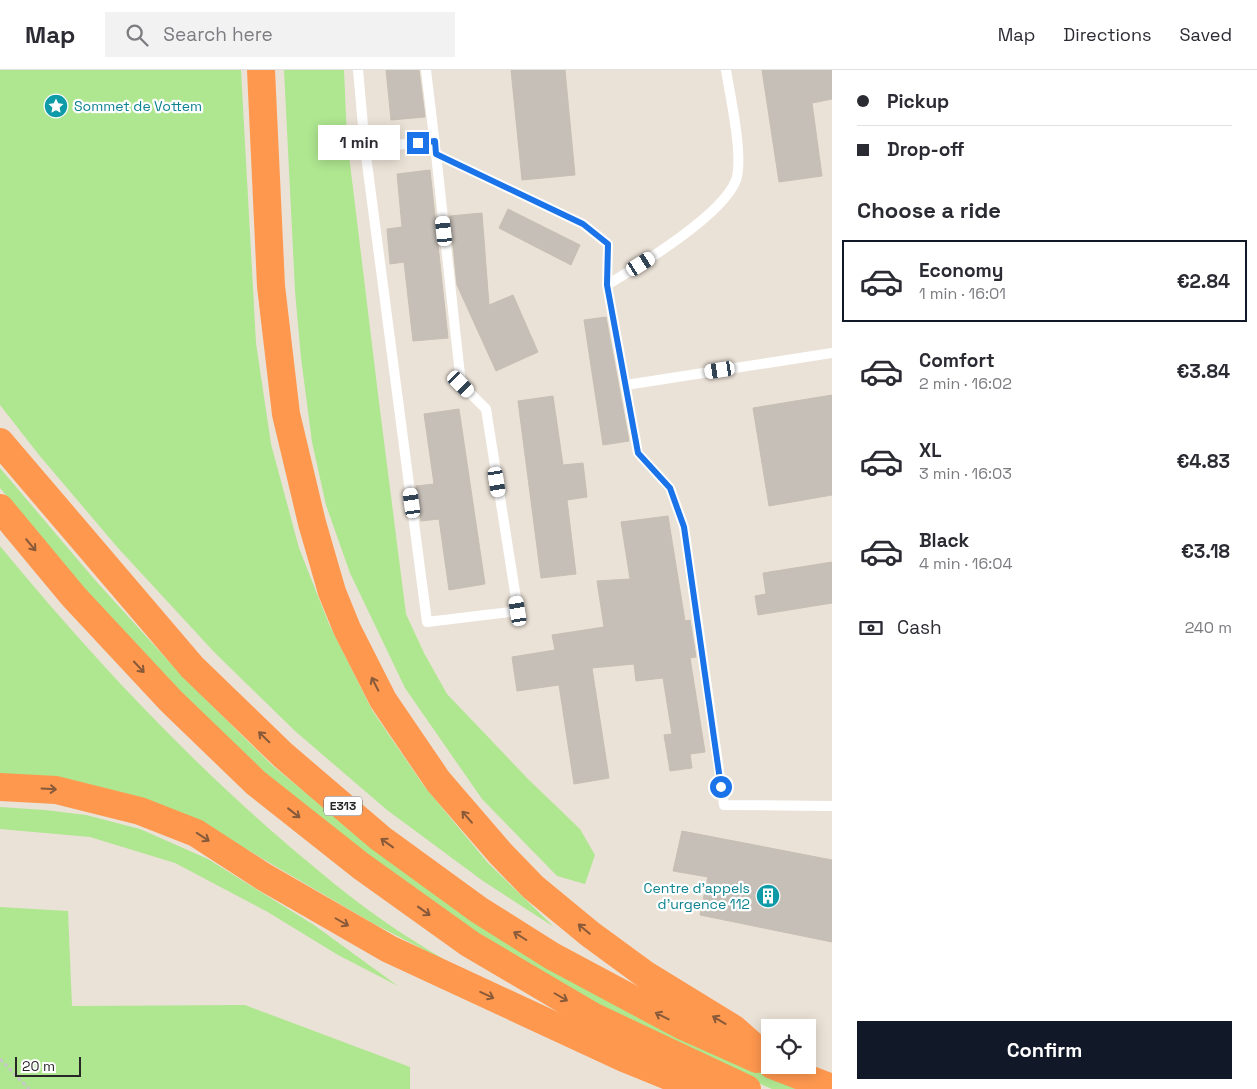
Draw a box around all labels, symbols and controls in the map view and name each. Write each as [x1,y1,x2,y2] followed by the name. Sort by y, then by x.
[105,12,455,57] search box
[25,19,75,50] text: Map
[123,21,151,49] icon: search
[163,22,273,47] text: Search here
[998,23,1035,46] text: Map
[1063,23,1152,46] text: Directions
[1180,23,1232,46] text: Saved
[887,89,949,114] text: Pickup
[43,93,69,119] place icon: Sommet de Vottem
[74,97,202,115] place label: Sommet de Vottem
[318,126,400,160] callout: 1 min
[339,132,379,153] text: 1 min
[407,132,429,154] route end
[887,137,965,162] text: Drop-off
[857,196,1001,224] text: Choose a ride
[434,215,453,247] car
[624,250,657,278] car
[919,258,1003,283] text: Economy
[859,259,904,304] icon: car
[1177,269,1230,294] text: €2.84
[919,283,1006,304] text: 1 min · 16:01
[919,348,995,373] text: Comfort
[859,349,904,394] icon: car
[1176,359,1230,384] text: €3.84
[704,360,735,380] car
[445,368,476,400] car
[919,373,1012,394] text: 2 min · 16:02
[919,438,942,463] text: XL
[859,439,904,484] icon: car
[1176,449,1230,474] text: €4.83
[919,463,1012,484] text: 3 min · 16:03
[487,466,506,498] car
[402,487,421,519] car
[919,528,969,553] text: Black
[859,529,904,574] icon: car
[25,538,36,551] one-way arrow
[1181,539,1230,564] text: €3.18
[919,553,1013,574] text: 4 min · 16:04
[508,595,527,627] car
[857,614,885,642] icon: cash
[897,615,942,640] text: Cash
[1185,617,1232,638] text: 240 m
[133,660,145,673] one-way arrow
[370,676,380,691] one-way arrow
[257,731,270,743] one-way arrow
[710,776,732,798] route start
[40,785,56,794] one-way arrow
[324,796,362,816] road number: E313
[287,808,301,818] one-way arrow
[462,810,473,823] one-way arrow
[196,832,210,843] one-way arrow
[380,838,394,848] one-way arrow
[644,879,750,913] place label: Centre d’appels d’urgence 112
[755,883,781,909] building icon: Centre d’appels d’urgence 112
[417,906,431,916] one-way arrow
[334,917,349,927] one-way arrow
[578,924,591,935] one-way arrow
[514,931,528,941] one-way arrow
[479,991,494,1000] one-way arrow
[553,993,568,1003] one-way arrow
[655,1010,670,1020] one-way arrow
[712,1014,726,1024] one-way arrow
[761,1019,816,1074] map controls
[761,1019,816,1074] button: locate
[857,1021,1232,1079] button: Confirm
[15,1054,81,1077] scale bar
[22,1057,55,1075] text: 20 m

